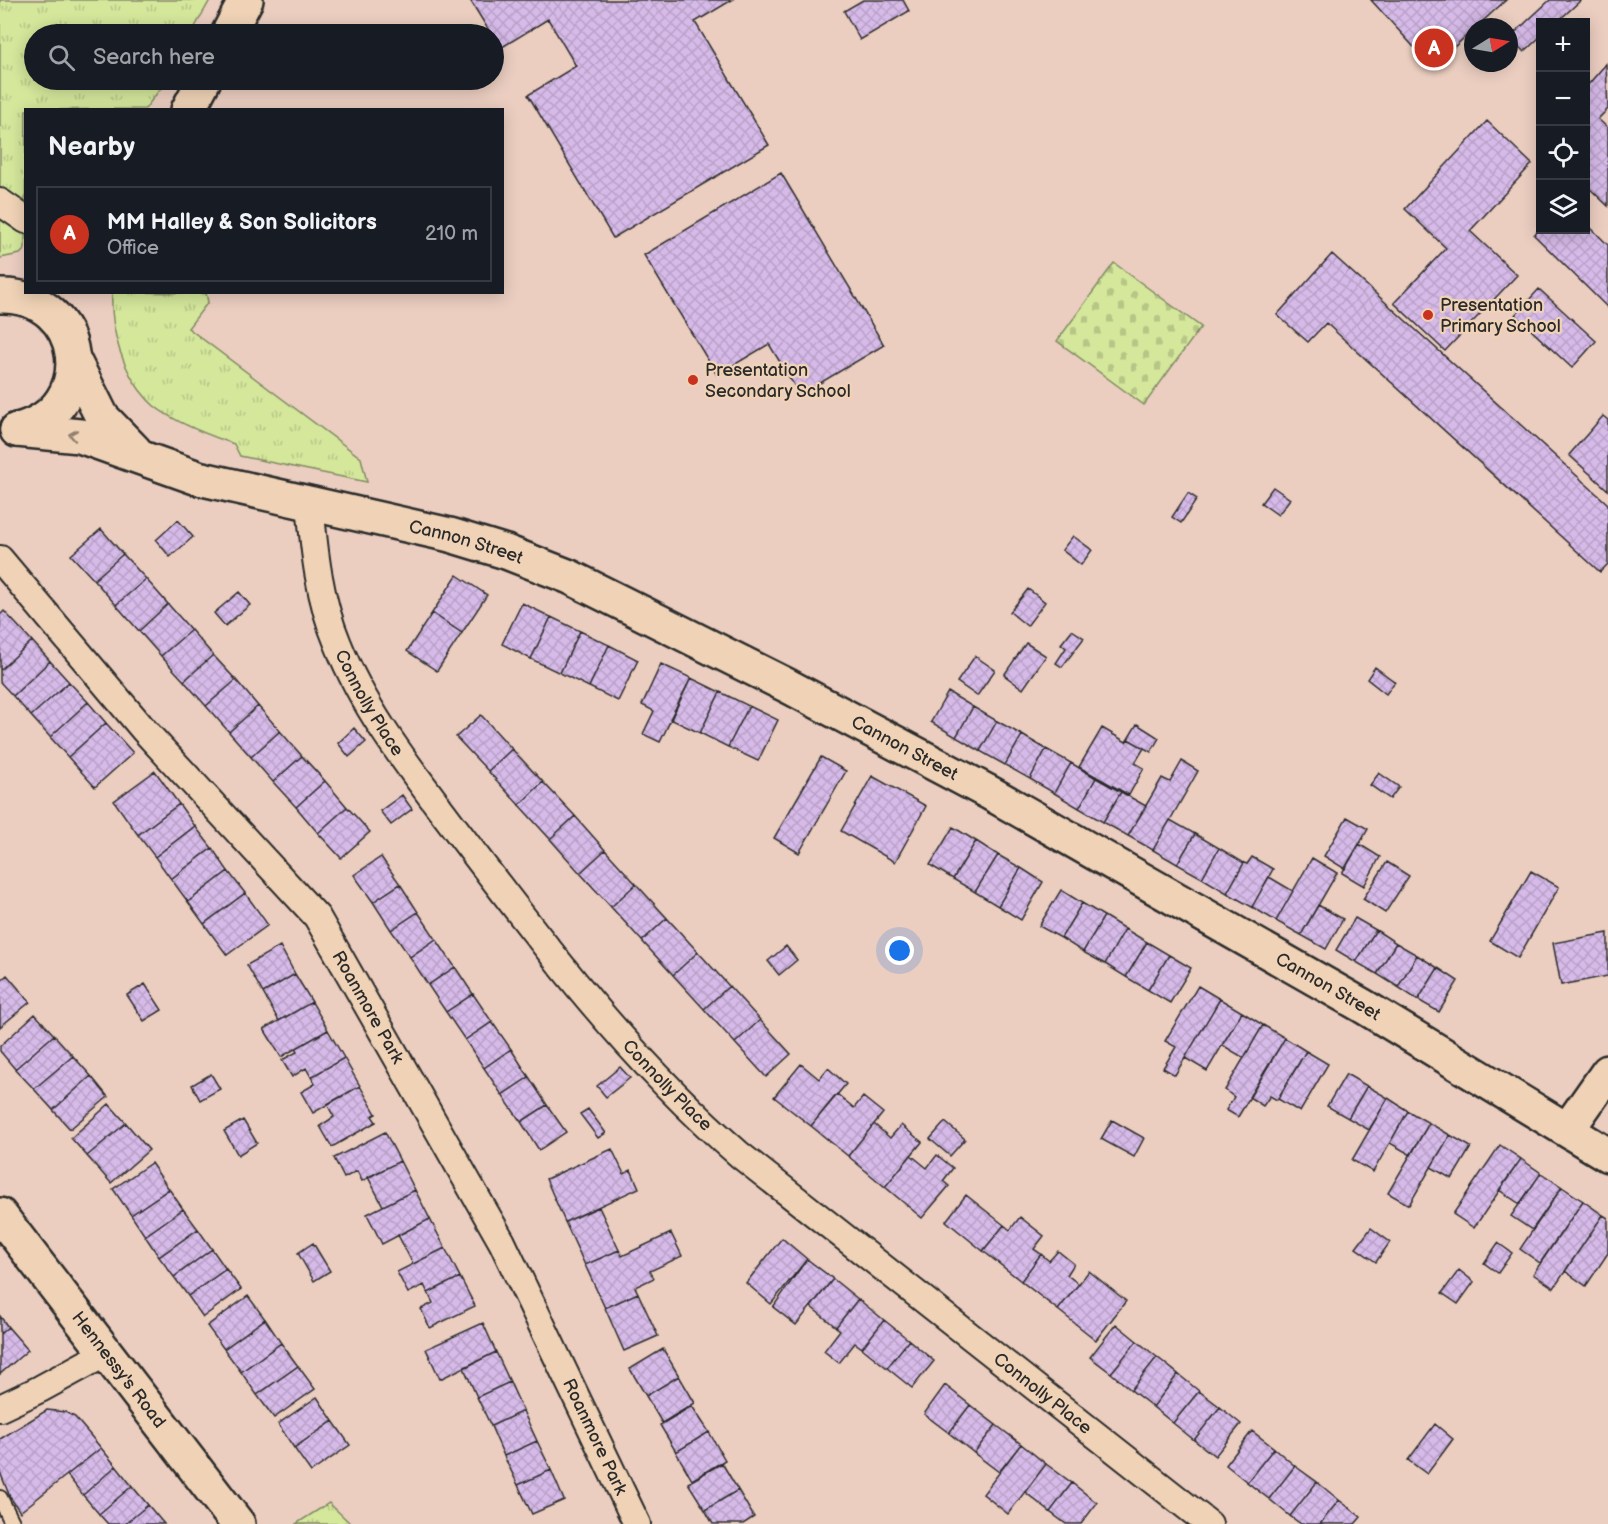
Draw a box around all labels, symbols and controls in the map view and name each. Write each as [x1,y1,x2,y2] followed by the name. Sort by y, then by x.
[1464,18,1518,72] north arrow
[1536,18,1590,234] map controls
[1536,18,1590,72] button: +
[24,24,504,90] search box
[1414,26,1454,70] pin: A
[45,41,78,74] icon: search
[93,44,215,71] text: Search here
[1536,72,1590,126] button: −
[1536,126,1590,180] button: locate
[48,132,135,163] text: Nearby
[1536,180,1590,234] button: layers
[107,209,377,236] text: MM Halley & Son Solicitors
[63,222,76,246] text: A
[425,222,478,246] text: 210 m
[107,236,159,260] text: Office
[1440,295,1561,337] place label: Presentation Primary School
[1421,308,1435,322] marker: Presentation Primary School
[705,360,851,402] place label: Presentation Secondary School
[686,373,700,387] marker: Presentation Secondary School
[69,430,78,442] one-way arrow
[407,516,526,569] street label: Cannon Street
[331,647,408,760] street label: Connolly Place
[848,711,962,785] street label: Cannon Street
[885,936,914,965] your location
[327,947,408,1068] street label: Roanmore Park
[1272,948,1385,1025] street label: Cannon Street
[618,1036,716,1136] street label: Connolly Place
[67,1307,170,1432] street label: Hennessy's Road
[989,1349,1096,1439] street label: Connolly Place
[558,1375,632,1498] street label: Roanmore Park

